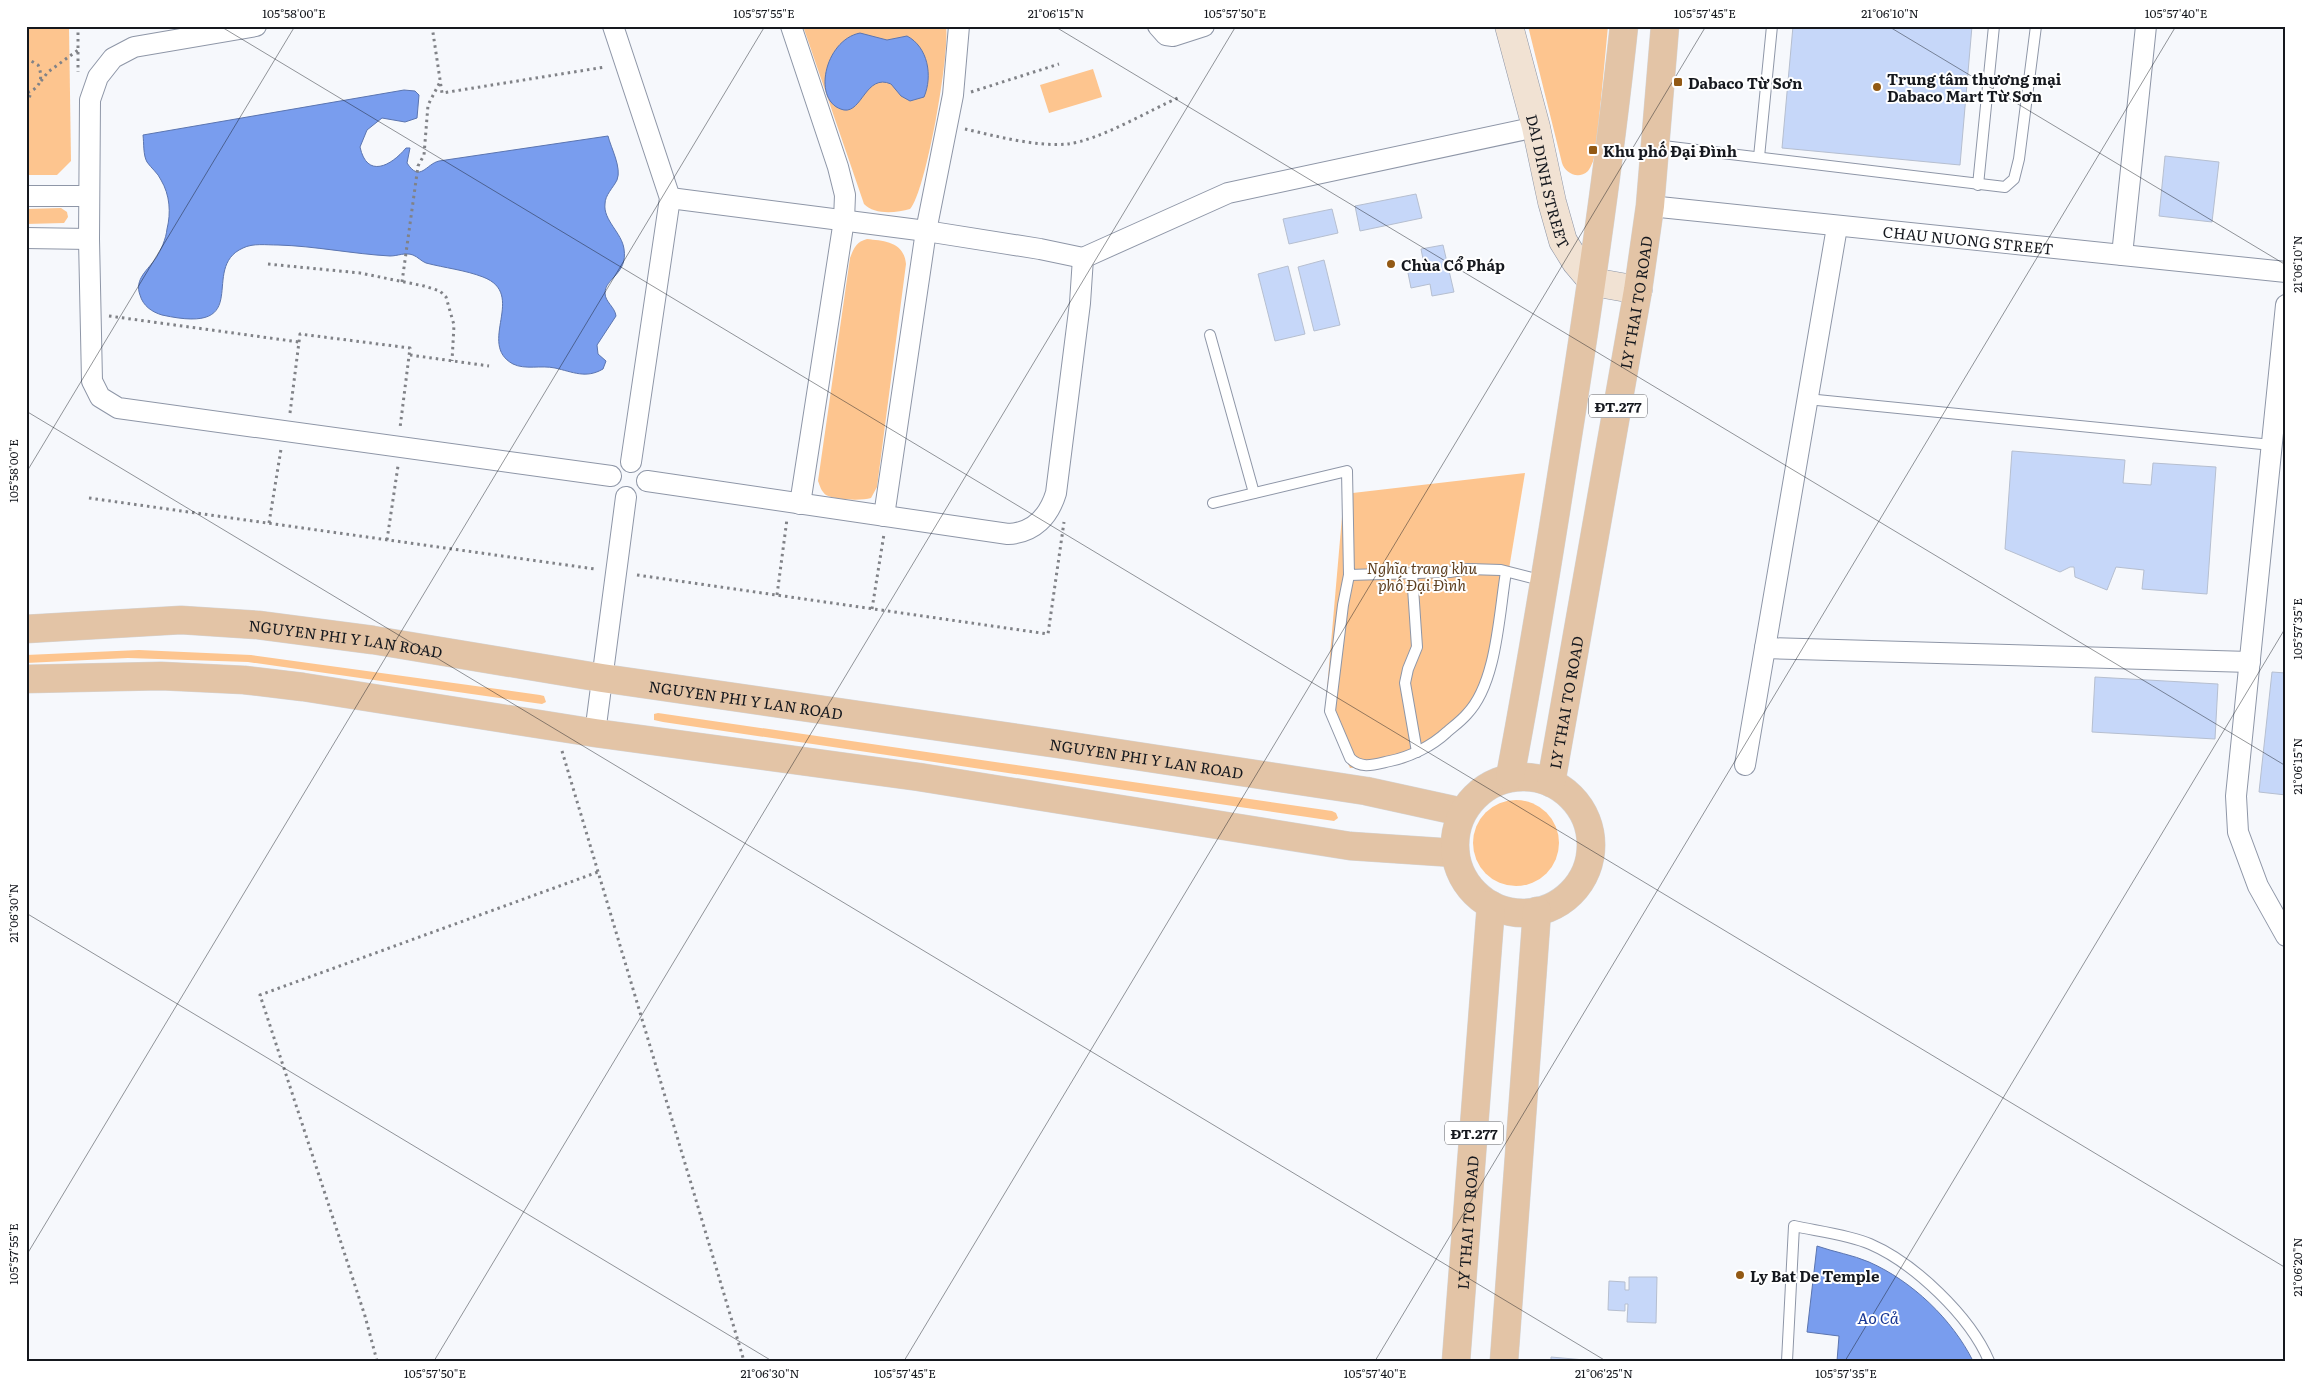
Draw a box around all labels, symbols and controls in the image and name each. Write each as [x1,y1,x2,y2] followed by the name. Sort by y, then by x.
[262,4,326,22] text: 105°58'00"E
[733,4,795,22] text: 105°57'55"E
[1028,4,1084,22] text: 21°06'15"N
[1204,4,1266,22] text: 105°57'50"E
[1674,4,1736,22] text: 105°57'45"E
[1861,4,1919,22] text: 21°06'10"N
[2145,4,2208,22] text: 105°57'40"E
[1887,67,2062,107] place label: Trung tâm thương mại Dabaco Mart Từ Sơn
[1688,71,1803,94] place label: Dabaco Từ Sơn
[1672,76,1684,88] marker: Dabaco Từ Sơn
[1871,81,1883,93] marker: Trung tâm thương mại Dabaco Mart Từ Sơn
[1522,111,1576,253] street label: DAI DINH STREET
[1603,139,1737,162] place label: Khu phố Đại Đình
[1587,144,1599,156] marker: Khu phố Đại Đình
[1882,219,2055,259] street label: CHAU NUONG STREET
[1613,234,1657,371] street label: LY THAI TO ROAD
[2288,235,2306,293] text: 21°06'10"N
[1401,253,1505,276] place label: Chùa Cổ Pháp
[1385,258,1397,270] marker: Chùa Cổ Pháp
[1589,394,1647,418] road number: ĐT.277
[4,439,22,503] text: 105°58'00"E
[1367,556,1477,596] park label: Nghĩa trang khu phố Đại Đình
[2288,598,2306,660] text: 105°57'35"E
[248,613,444,663] street label: NGUYEN PHI Y LAN ROAD
[1542,634,1588,770] street label: LY THAI TO ROAD
[647,673,845,724] street label: NGUYEN PHI Y LAN ROAD
[1048,731,1245,784] street label: NGUYEN PHI Y LAN ROAD
[2288,738,2306,794] text: 21°06'15"N
[4,883,22,943] text: 21°06'30"N
[1445,1122,1503,1144] road number: ĐT.277
[1450,1155,1483,1290] street label: LY THAI TO ROAD
[4,1223,22,1285] text: 105°57'55"E
[2288,1238,2306,1296] text: 21°06'20"N
[1750,1264,1880,1287] place label: Ly Bat De Temple
[1734,1269,1746,1281] marker: Ly Bat De Temple
[1857,1305,1900,1329] water label: Ao Cả
[404,1364,466,1382] text: 105°57'50"E
[740,1364,800,1382] text: 21°06'30"N
[874,1364,936,1382] text: 105°57'45"E
[1344,1364,1407,1382] text: 105°57'40"E
[1575,1364,1633,1382] text: 21°06'25"N
[1815,1364,1877,1382] text: 105°57'35"E

